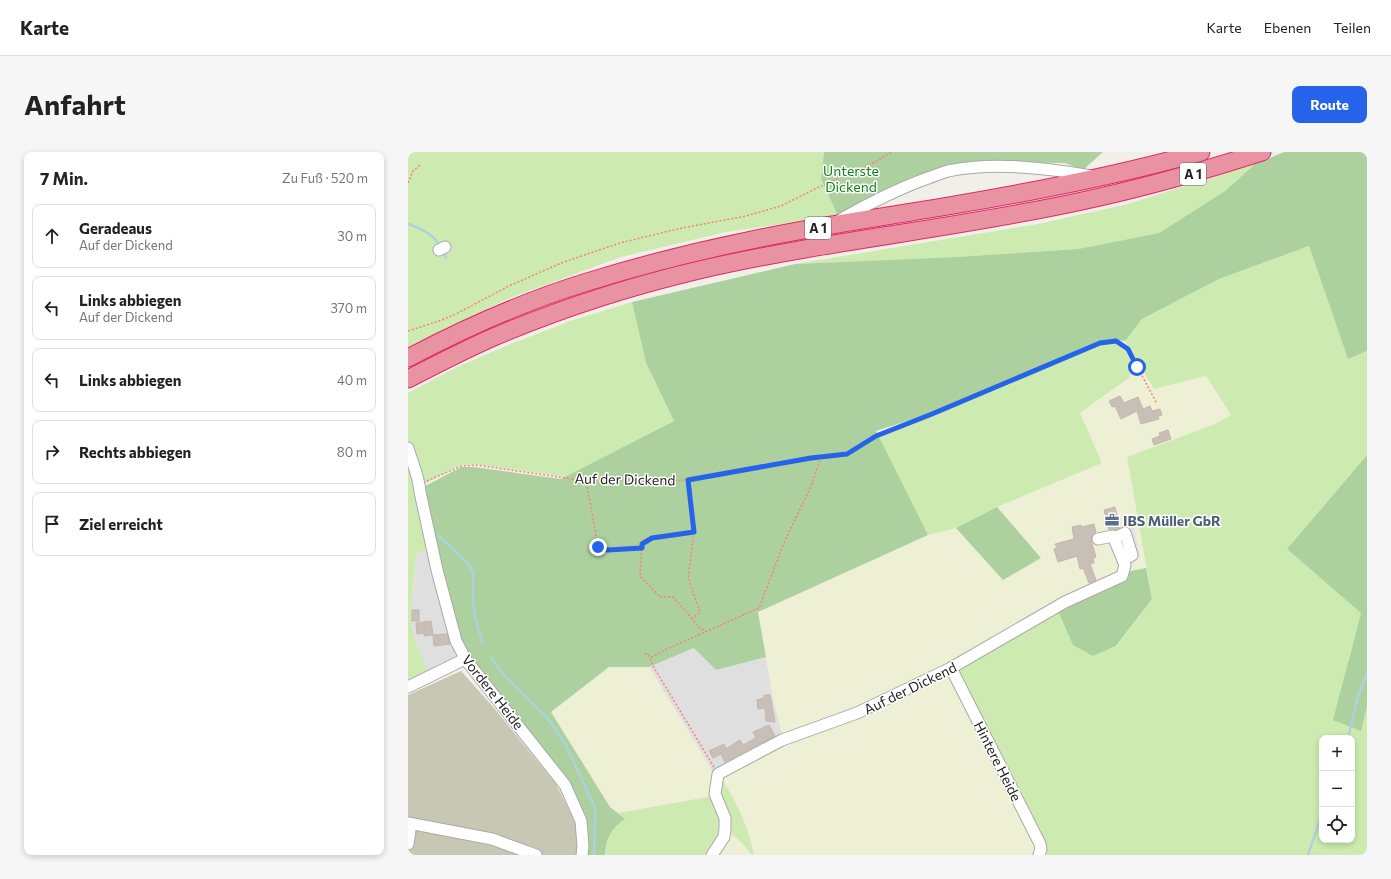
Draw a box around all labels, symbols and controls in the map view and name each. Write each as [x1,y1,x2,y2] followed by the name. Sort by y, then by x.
[20,16,69,39] text: Karte
[1206,19,1242,36] text: Karte
[1264,19,1311,36] text: Ebenen
[1333,19,1371,36] text: Teilen
[1292,86,1367,123] button: Route
[24,87,126,121] text: Anfahrt
[823,162,879,195] park label: Unterste Dickend
[1180,163,1206,185] road number: A 1
[40,168,88,189] text: 7 Min.
[282,170,368,186] text: Zu Fuß · 520 m
[805,217,831,239] road number: A 1
[79,219,152,237] text: Geradeaus
[41,225,63,247] icon: ahead
[337,228,367,244] text: 30 m
[79,237,173,253] text: Auf der Dickend
[79,291,181,309] text: Links abbiegen
[41,297,63,319] icon: left
[330,300,367,316] text: 370 m
[79,309,173,325] text: Auf der Dickend
[1128,358,1146,376] route start
[41,369,63,391] icon: left
[79,371,181,389] text: Links abbiegen
[337,372,367,388] text: 40 m
[41,441,63,463] icon: right
[79,443,191,461] text: Rechts abbiegen
[337,444,367,460] text: 80 m
[574,470,676,488] street label: Auf der Dickend
[1104,512,1120,528] office icon: IBS Müller GbR
[1123,512,1221,529] place label: IBS Müller GbR
[41,513,63,535] icon: arrive
[79,515,163,533] text: Ziel erreicht
[589,538,607,556] route end
[459,651,527,733] street label: Vordere Heide
[861,658,959,718] street label: Auf der Dickend
[971,718,1025,804] street label: Hintere Heide
[1319,735,1355,843] map controls
[1319,735,1355,771] button: +
[1319,771,1355,807] button: −
[1319,807,1355,843] button: locate

